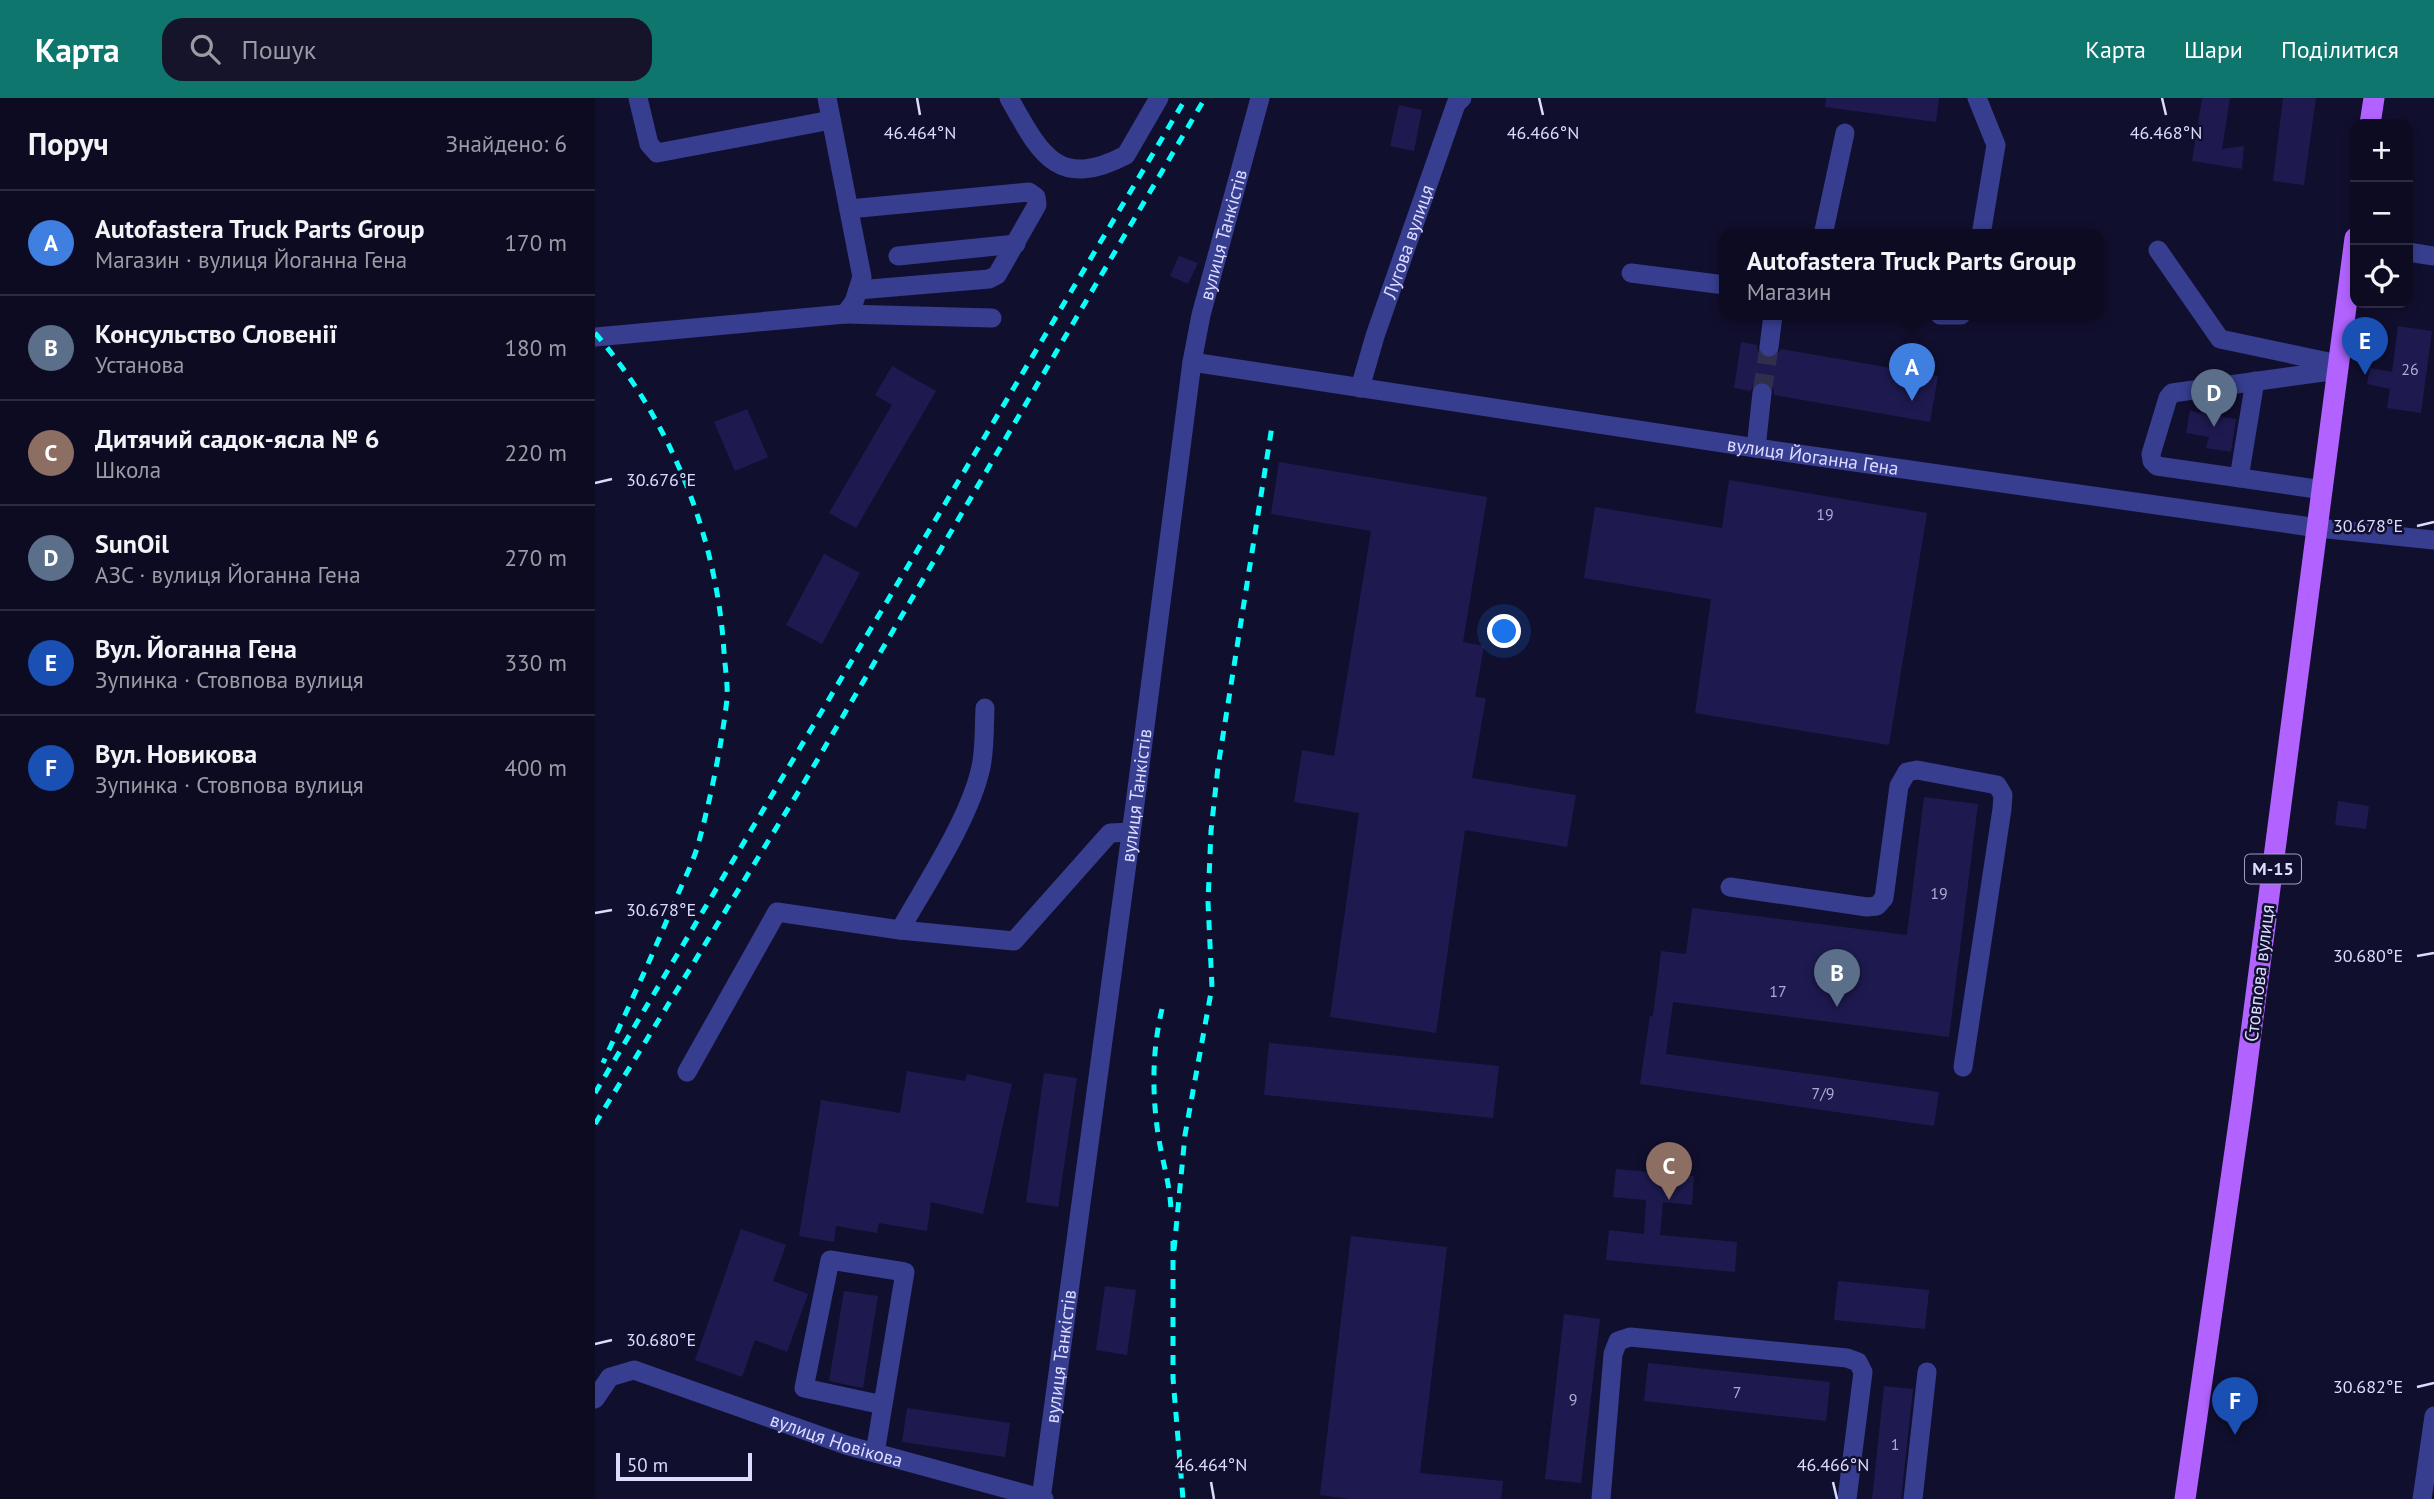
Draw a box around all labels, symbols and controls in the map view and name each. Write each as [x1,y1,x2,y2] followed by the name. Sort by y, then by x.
[162,18,652,81] search box
[35,28,120,71] text: Карта
[186,30,224,68] icon: search
[242,33,316,66] text: Пошук
[2085,34,2146,65] text: Карта
[2184,34,2243,65] text: Шари
[2281,34,2399,65] text: Поділитися
[2350,119,2413,308] map controls
[2350,119,2413,182] button: +
[884,121,956,144] text: 46.464°N
[1507,121,1579,144] text: 46.466°N
[2130,121,2202,144] text: 46.468°N
[28,124,109,163] text: Поруч
[446,129,567,158] text: Знайдено: 6
[1194,167,1252,303] street label: вулиця Танкістів
[1377,182,1439,303] street label: Лугова вулиця
[2350,182,2413,245] button: −
[95,212,424,245] text: Autofastera Truck Parts Group
[44,228,58,257] text: A
[505,228,567,257] text: 170 m
[1719,229,2104,320] popup
[1747,244,2076,277] text: Autofastera Truck Parts Group
[95,245,407,274] text: Магазин · вулиця Йоганна Гена
[2350,245,2413,308] button: locate
[1747,277,1831,306] text: Магазин
[95,317,337,350] text: Консульство Словенії
[2342,317,2388,375] pin: E
[44,333,58,362] text: B
[505,333,567,362] text: 180 m
[1889,343,1935,401] pin: A
[95,350,184,379] text: Установа
[2401,359,2419,379] house number: 26
[2191,369,2237,427] pin: D
[95,422,380,455] text: Дитячий садок-ясла № 6
[1726,432,1900,480] street label: вулиця Йоганна Гена
[45,438,57,467] text: C
[505,438,567,467] text: 220 m
[95,455,161,484] text: Школа
[626,468,696,491] text: 30.676°E
[1816,504,1834,524] house number: 19
[2333,514,2403,537] text: 30.678°E
[95,527,169,560] text: SunOil
[44,543,58,572] text: D
[505,543,567,572] text: 270 m
[95,560,361,589] text: АЗС · вулиця Йоганна Гена
[1487,614,1521,648] your location
[95,632,297,665] text: Вул. Йоганна Гена
[45,648,57,677] text: E
[505,648,567,677] text: 330 m
[95,665,364,694] text: Зупинка · Стовпова вулиця
[1115,727,1157,864] street label: вулиця Танкістів
[95,737,257,770] text: Вул. Новикова
[45,753,57,782] text: F
[505,753,567,782] text: 400 m
[95,770,364,799] text: Зупинка · Стовпова вулиця
[2245,854,2301,884] road number: М-15
[1930,883,1948,903] house number: 19
[626,898,696,921] text: 30.678°E
[2239,903,2279,1043] street label: Стовпова вулиця
[2333,944,2403,967] text: 30.680°E
[1814,949,1860,1007] pin: B
[1769,981,1787,1001] house number: 17
[1811,1083,1835,1103] house number: 7/9
[1646,1142,1692,1200] pin: C
[1039,1288,1081,1425] street label: вулиця Танкістів
[626,1328,696,1351] text: 30.680°E
[2333,1375,2403,1398] text: 30.682°E
[2212,1377,2258,1435] pin: F
[1733,1382,1741,1402] house number: 7
[1569,1389,1577,1409] house number: 9
[767,1407,906,1472] street label: вулиця Новікова
[1891,1434,1899,1454] house number: 1
[616,1450,753,1482] scale bar
[627,1453,668,1477] text: 50 m
[1175,1453,1247,1476] text: 46.464°N
[1797,1453,1869,1476] text: 46.466°N

